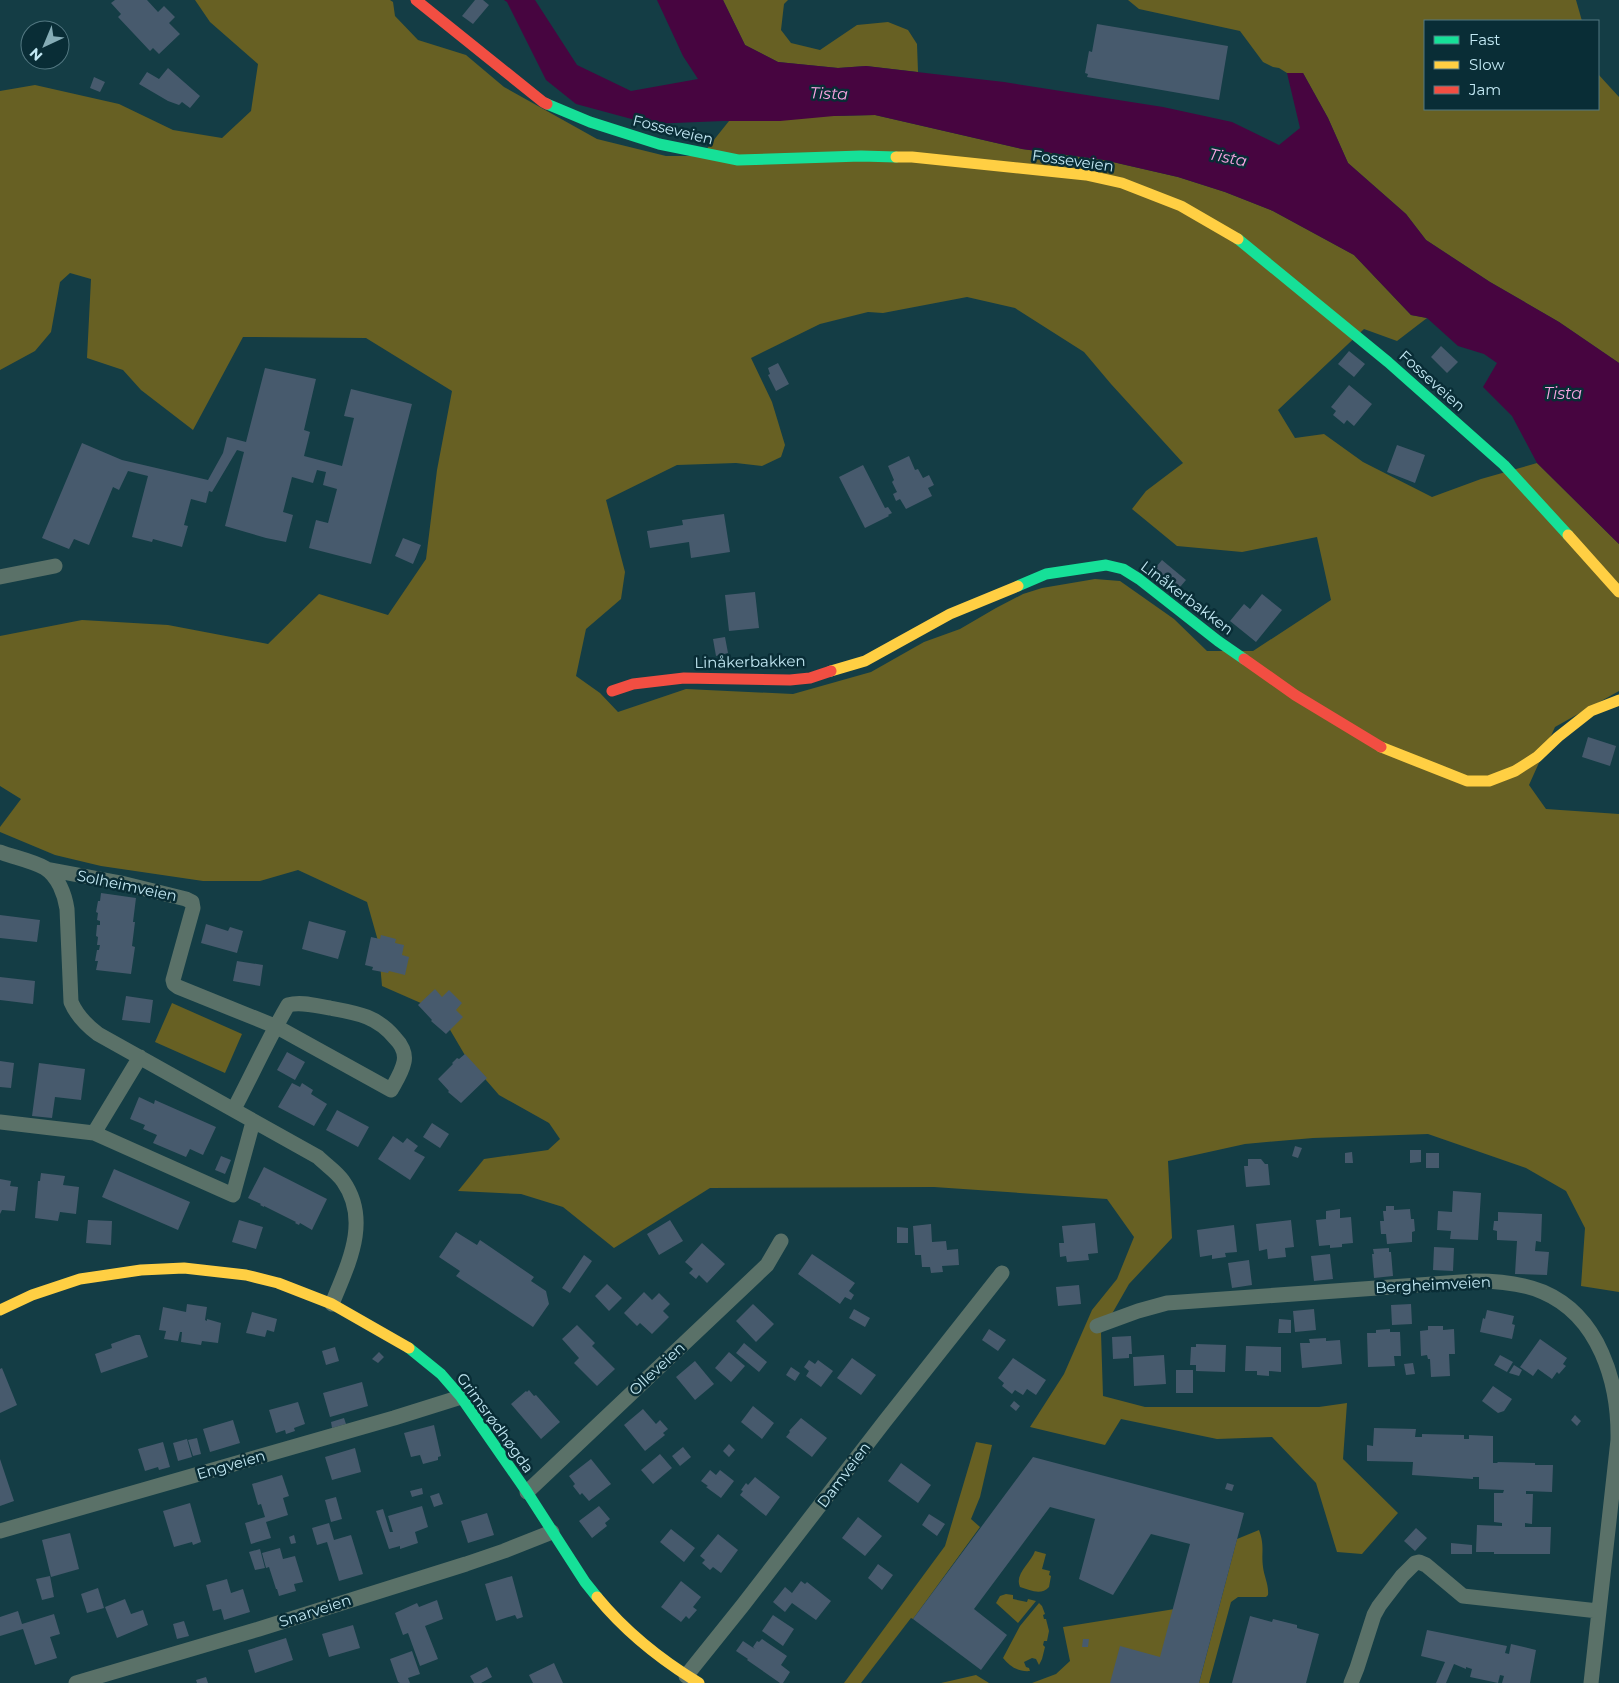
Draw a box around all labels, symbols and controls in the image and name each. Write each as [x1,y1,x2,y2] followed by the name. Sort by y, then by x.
[20,20,70,70] north arrow
[1424,20,1599,110] legend
[1469,30,1500,49] text: Fast
[26,44,46,65] text: N
[1469,55,1505,74] text: Slow
[1468,80,1501,99] text: Jam
[809,83,849,104] water label: Tista
[631,110,715,149] street label: Fosseveien
[1207,144,1249,171] water label: Tista
[1031,145,1115,176] street label: Fosseveien
[1395,346,1469,415] street label: Fosseveien
[1544,384,1582,403] water label: Tista
[1137,557,1237,639] street label: Linåkerbakken
[694,651,806,672] street label: Linåkerbakken
[75,866,179,905] street label: Solheimveien
[1375,1272,1491,1297] street label: Bergheimveien
[625,1338,689,1399] street label: Olleveien
[453,1369,538,1476] street label: Grimsrødhøgda
[813,1438,874,1511] street label: Damveien
[194,1446,267,1483] street label: Engveien
[276,1590,353,1631] street label: Snarveien

